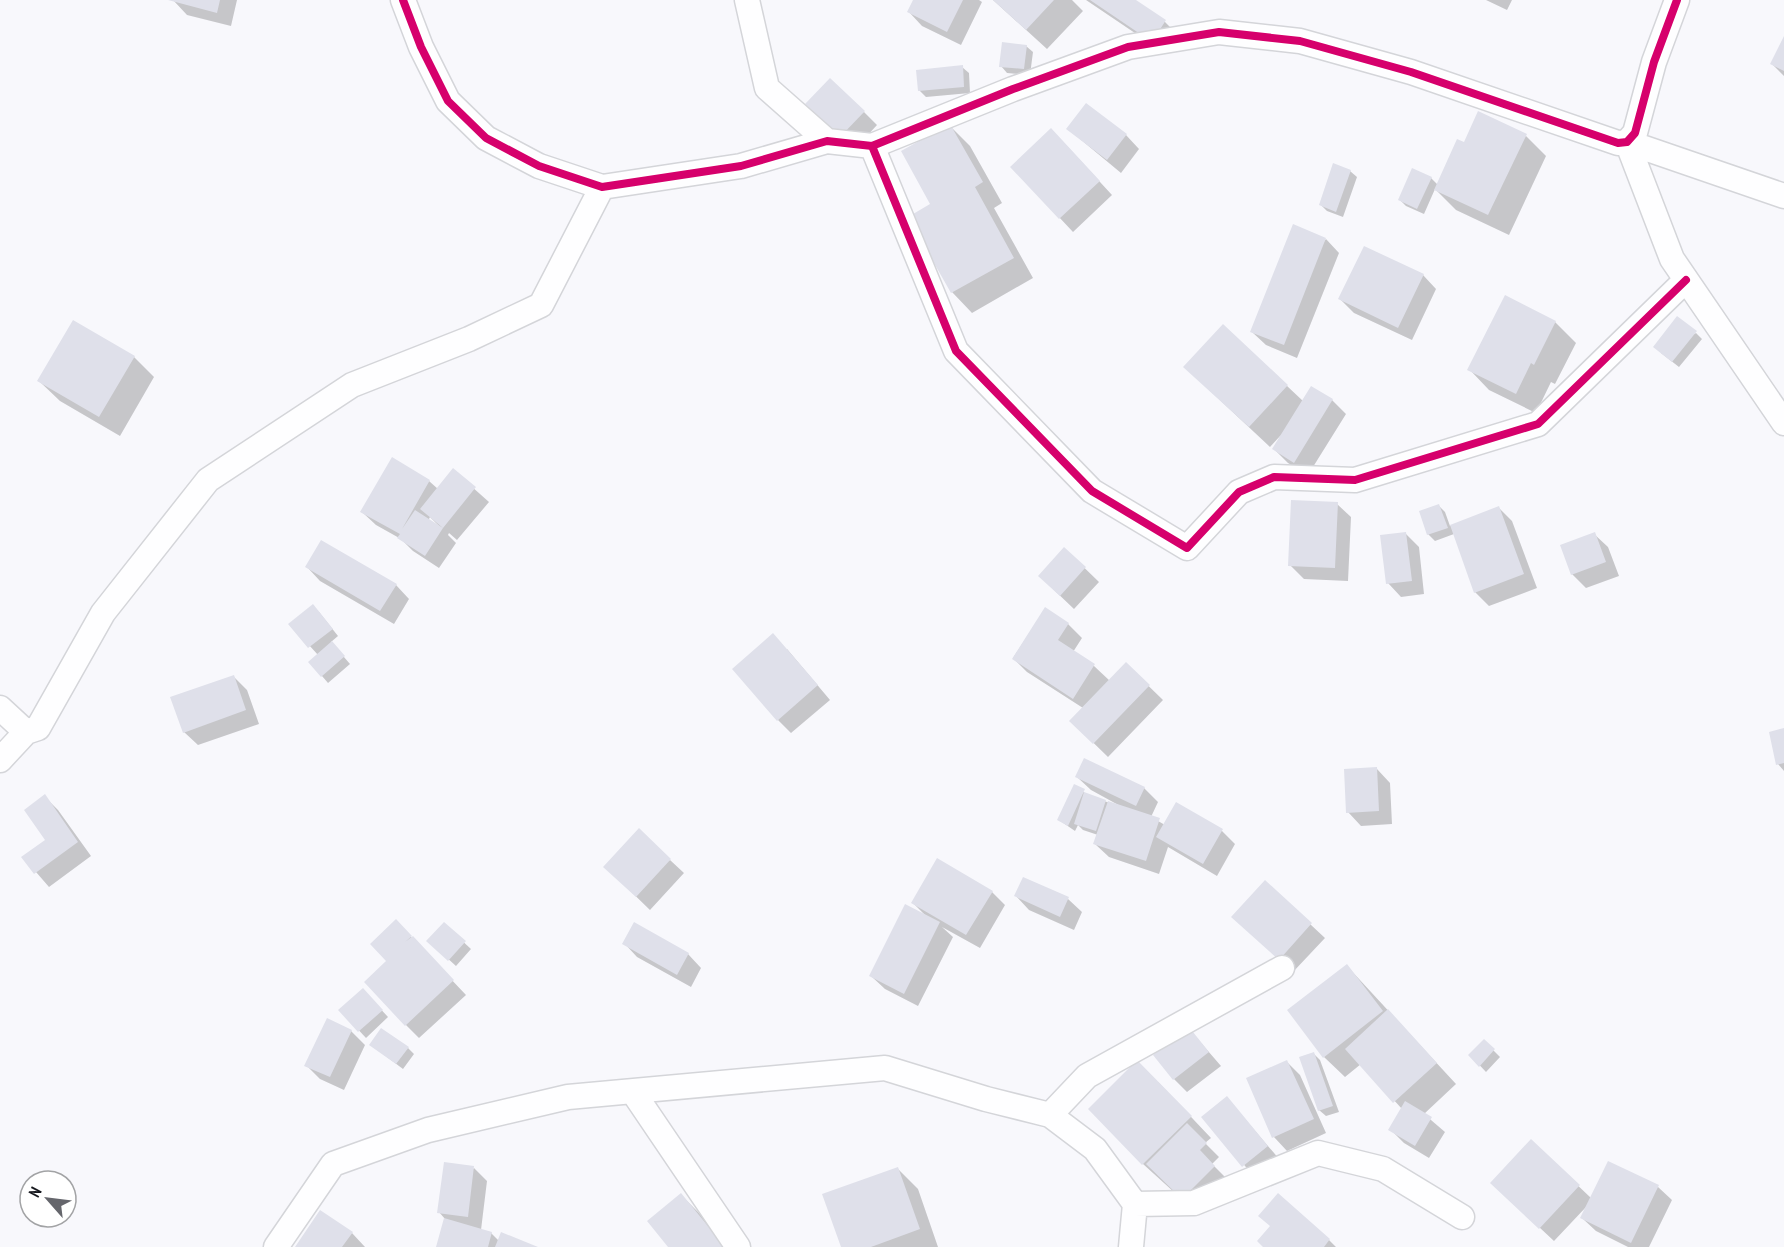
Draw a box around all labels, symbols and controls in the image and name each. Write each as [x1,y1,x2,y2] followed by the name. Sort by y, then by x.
[18,1169,78,1229] north arrow
[24,1183,46,1200] text: N

